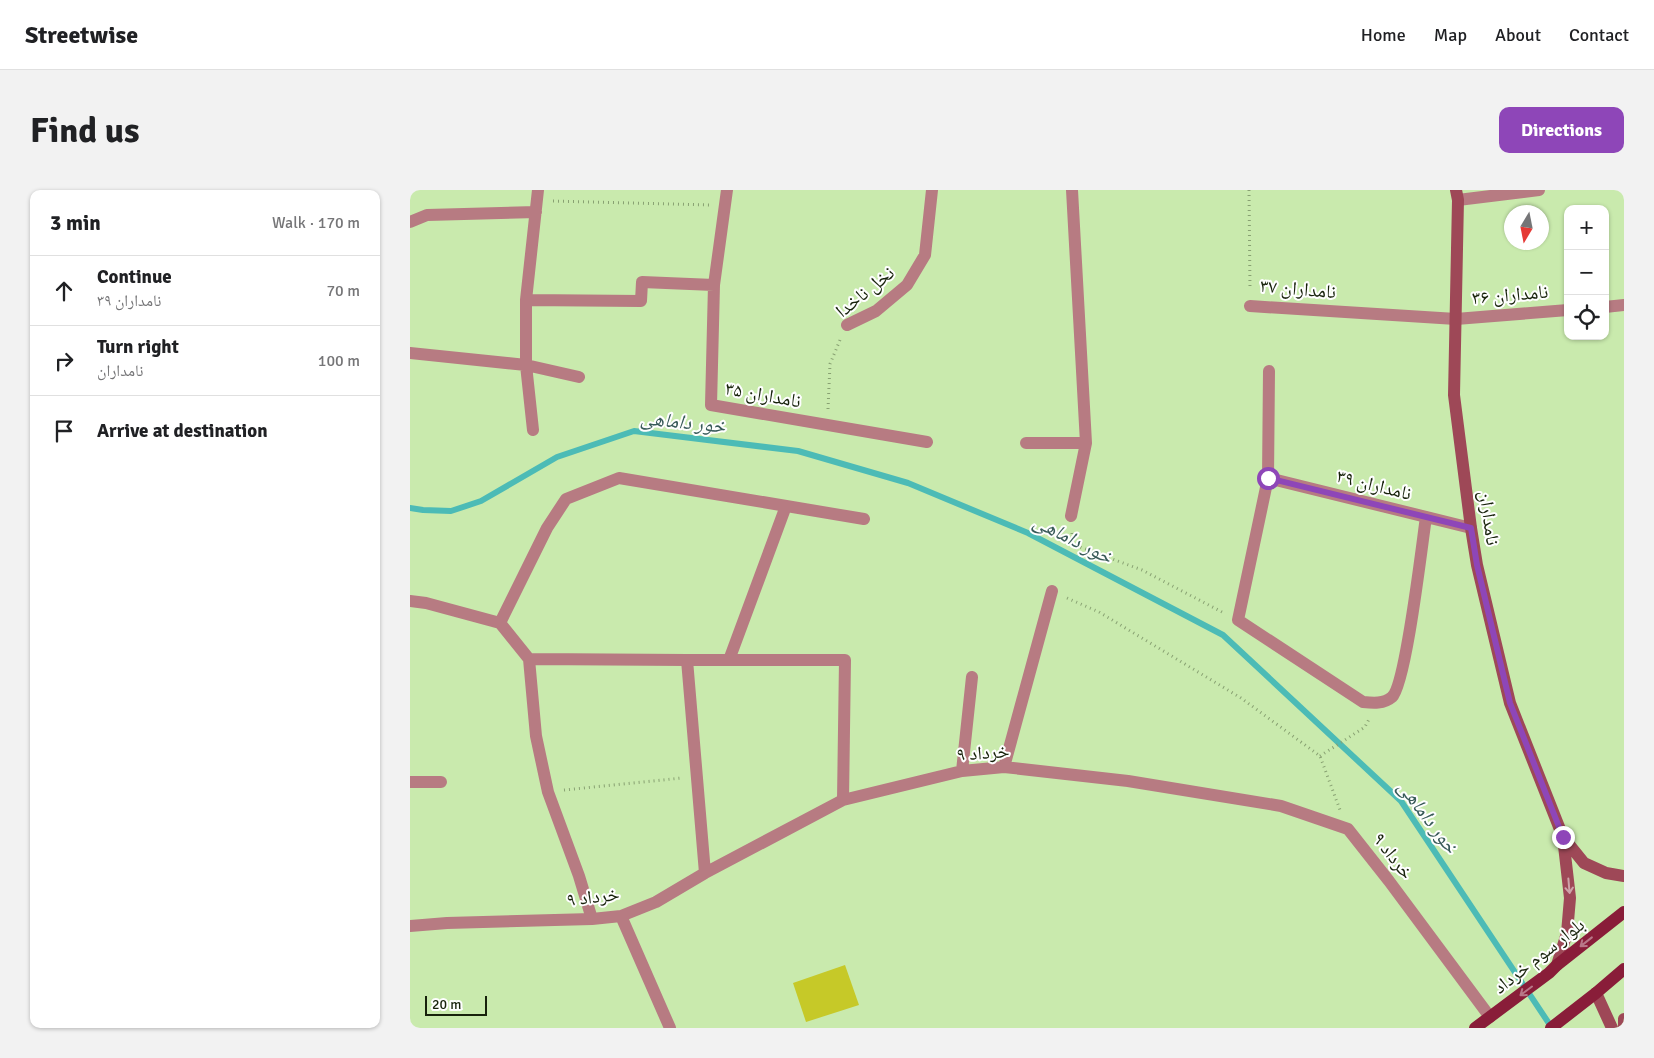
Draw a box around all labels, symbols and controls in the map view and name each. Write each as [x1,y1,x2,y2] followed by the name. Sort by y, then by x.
[25,20,138,50] text: Streetwise
[1361,24,1406,46] text: Home
[1434,24,1467,46] text: Map
[1495,24,1541,46] text: About
[1569,24,1629,46] text: Contact
[1499,107,1624,153] button: Directions
[30,109,140,152] text: Find us
[1504,205,1549,250] north arrow
[1564,205,1609,340] map controls
[1564,205,1609,250] button: +
[50,210,101,236] text: 3 min
[272,213,360,233] text: Walk · 170 m
[1564,250,1609,295] button: −
[831,261,899,323] street label: نخل ناخدا
[97,265,172,289] text: Continue
[1259,274,1337,304] street label: نامداران ۳۷
[50,277,78,305] icon: ahead
[1471,280,1549,310] street label: نامداران ۳۶
[326,281,360,301] text: 70 m
[97,291,161,311] text: نامداران ۳۹
[1564,295,1609,340] button: locate
[97,335,179,359] text: Turn right
[50,347,78,375] icon: right
[318,351,360,371] text: 100 m
[97,361,144,381] text: نامداران
[723,377,803,413] street label: نامداران ۳۵
[639,405,727,439] water label: خور داماهی
[50,417,78,445] icon: arrive
[97,419,268,443] text: Arrive at destination
[1334,464,1414,506] street label: نامداران ۳۹
[1257,467,1280,490] route start
[1473,489,1505,547] street label: نامداران
[1029,508,1117,570] water label: خور داماهی
[956,739,1010,767] street label: خرداد ۹
[1392,775,1464,859] water label: خور داماهی
[1552,826,1575,849] route end
[1367,828,1419,884] street label: خرداد ۹
[1564,877,1573,893] one-way arrow
[565,882,621,912] street label: خرداد ۹
[1488,913,1590,1000] street label: بلوار سوم خرداد
[1579,937,1593,947] one-way arrow
[1519,986,1533,996] one-way arrow
[425,993,488,1016] scale bar
[432,996,461,1013] text: 20 m

